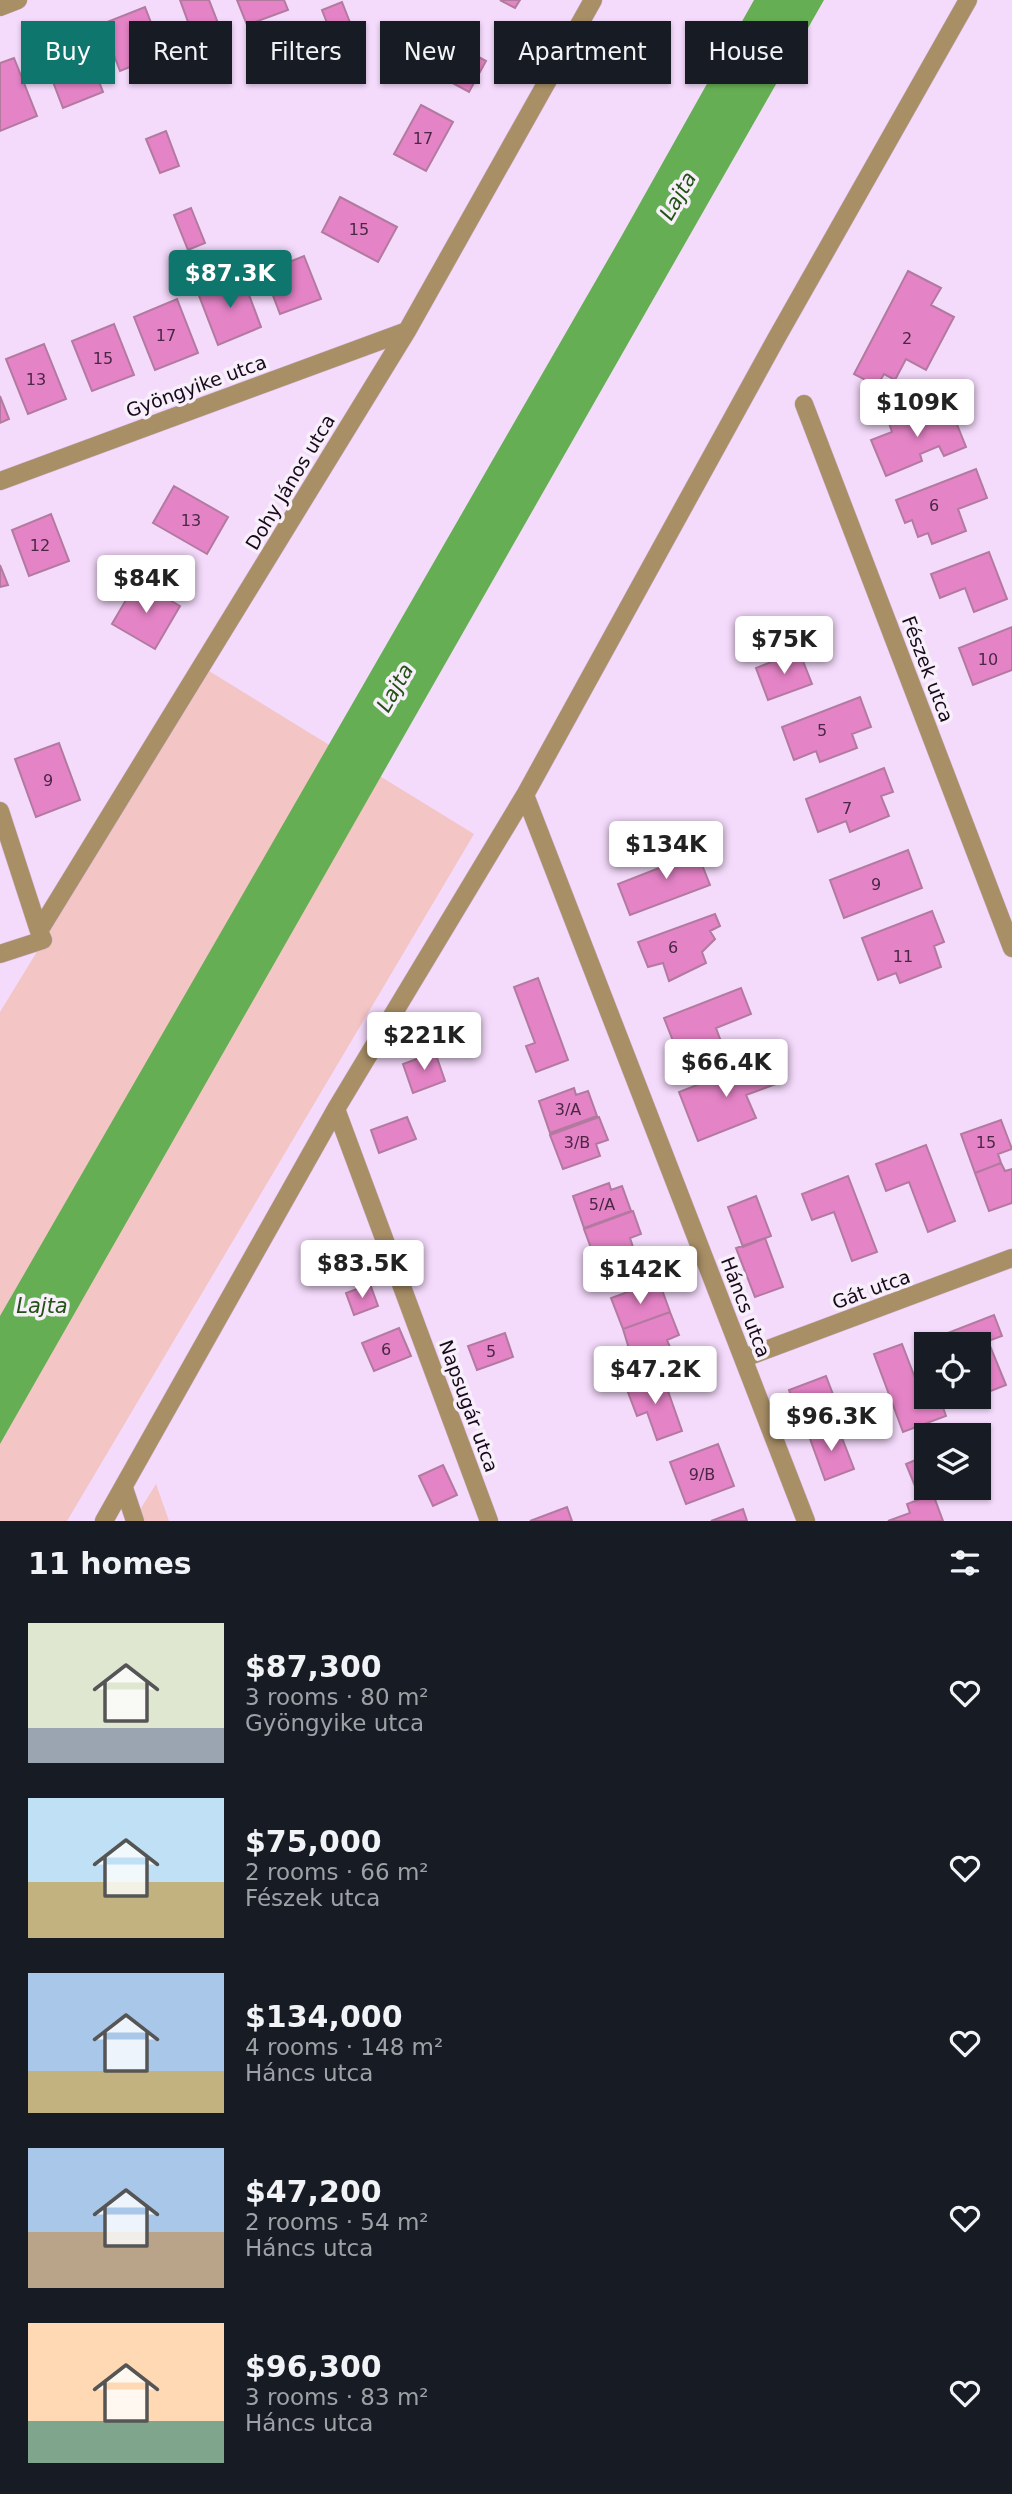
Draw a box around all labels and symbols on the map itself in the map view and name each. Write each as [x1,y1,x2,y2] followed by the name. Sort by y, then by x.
[413,129,433,148] house number: 17
[655,168,701,224] water label: Lajta
[349,220,369,239] house number: 15
[173,250,287,310] pin: $87.3K
[156,326,176,345] house number: 17
[902,329,912,348] house number: 2
[93,349,113,368] house number: 15
[123,350,269,422] street label: Gyöngyike utca
[26,370,46,389] house number: 13
[868,380,966,439] pin: $109K
[241,410,339,554] street label: Dohy János utca
[929,496,939,515] house number: 6
[181,511,201,530] house number: 13
[30,536,50,555] house number: 12
[105,556,187,615] pin: $84K
[898,613,958,725] street label: Fészek utca
[743,616,825,676] pin: $75K
[978,650,998,669] house number: 10
[372,660,418,716] water label: Lajta
[817,721,827,740] house number: 5
[43,771,53,790] house number: 9
[842,799,852,818] house number: 7
[617,822,715,881] pin: $134K
[871,875,881,894] house number: 9
[668,938,678,957] house number: 6
[893,947,913,966] house number: 11
[375,1012,473,1072] pin: $221K
[669,1040,783,1099] pin: $66.4K
[555,1100,581,1119] house number: 3/A
[564,1133,590,1152] house number: 3/B
[976,1133,996,1152] house number: 15
[589,1195,615,1214] house number: 5/A
[305,1240,419,1300] pin: $83.5K
[591,1246,689,1306] pin: $142K
[717,1254,775,1360] street label: Háncs utca
[829,1265,913,1313] street label: Gát utca
[16,1294,68,1318] water label: Lajta
[435,1337,503,1475] street label: Napsugár utca
[381,1340,391,1359] house number: 6
[486,1342,496,1361] house number: 5
[598,1346,712,1406] pin: $47.2K
[774,1394,888,1453] pin: $96.3K
[689,1465,715,1484] house number: 9/B

